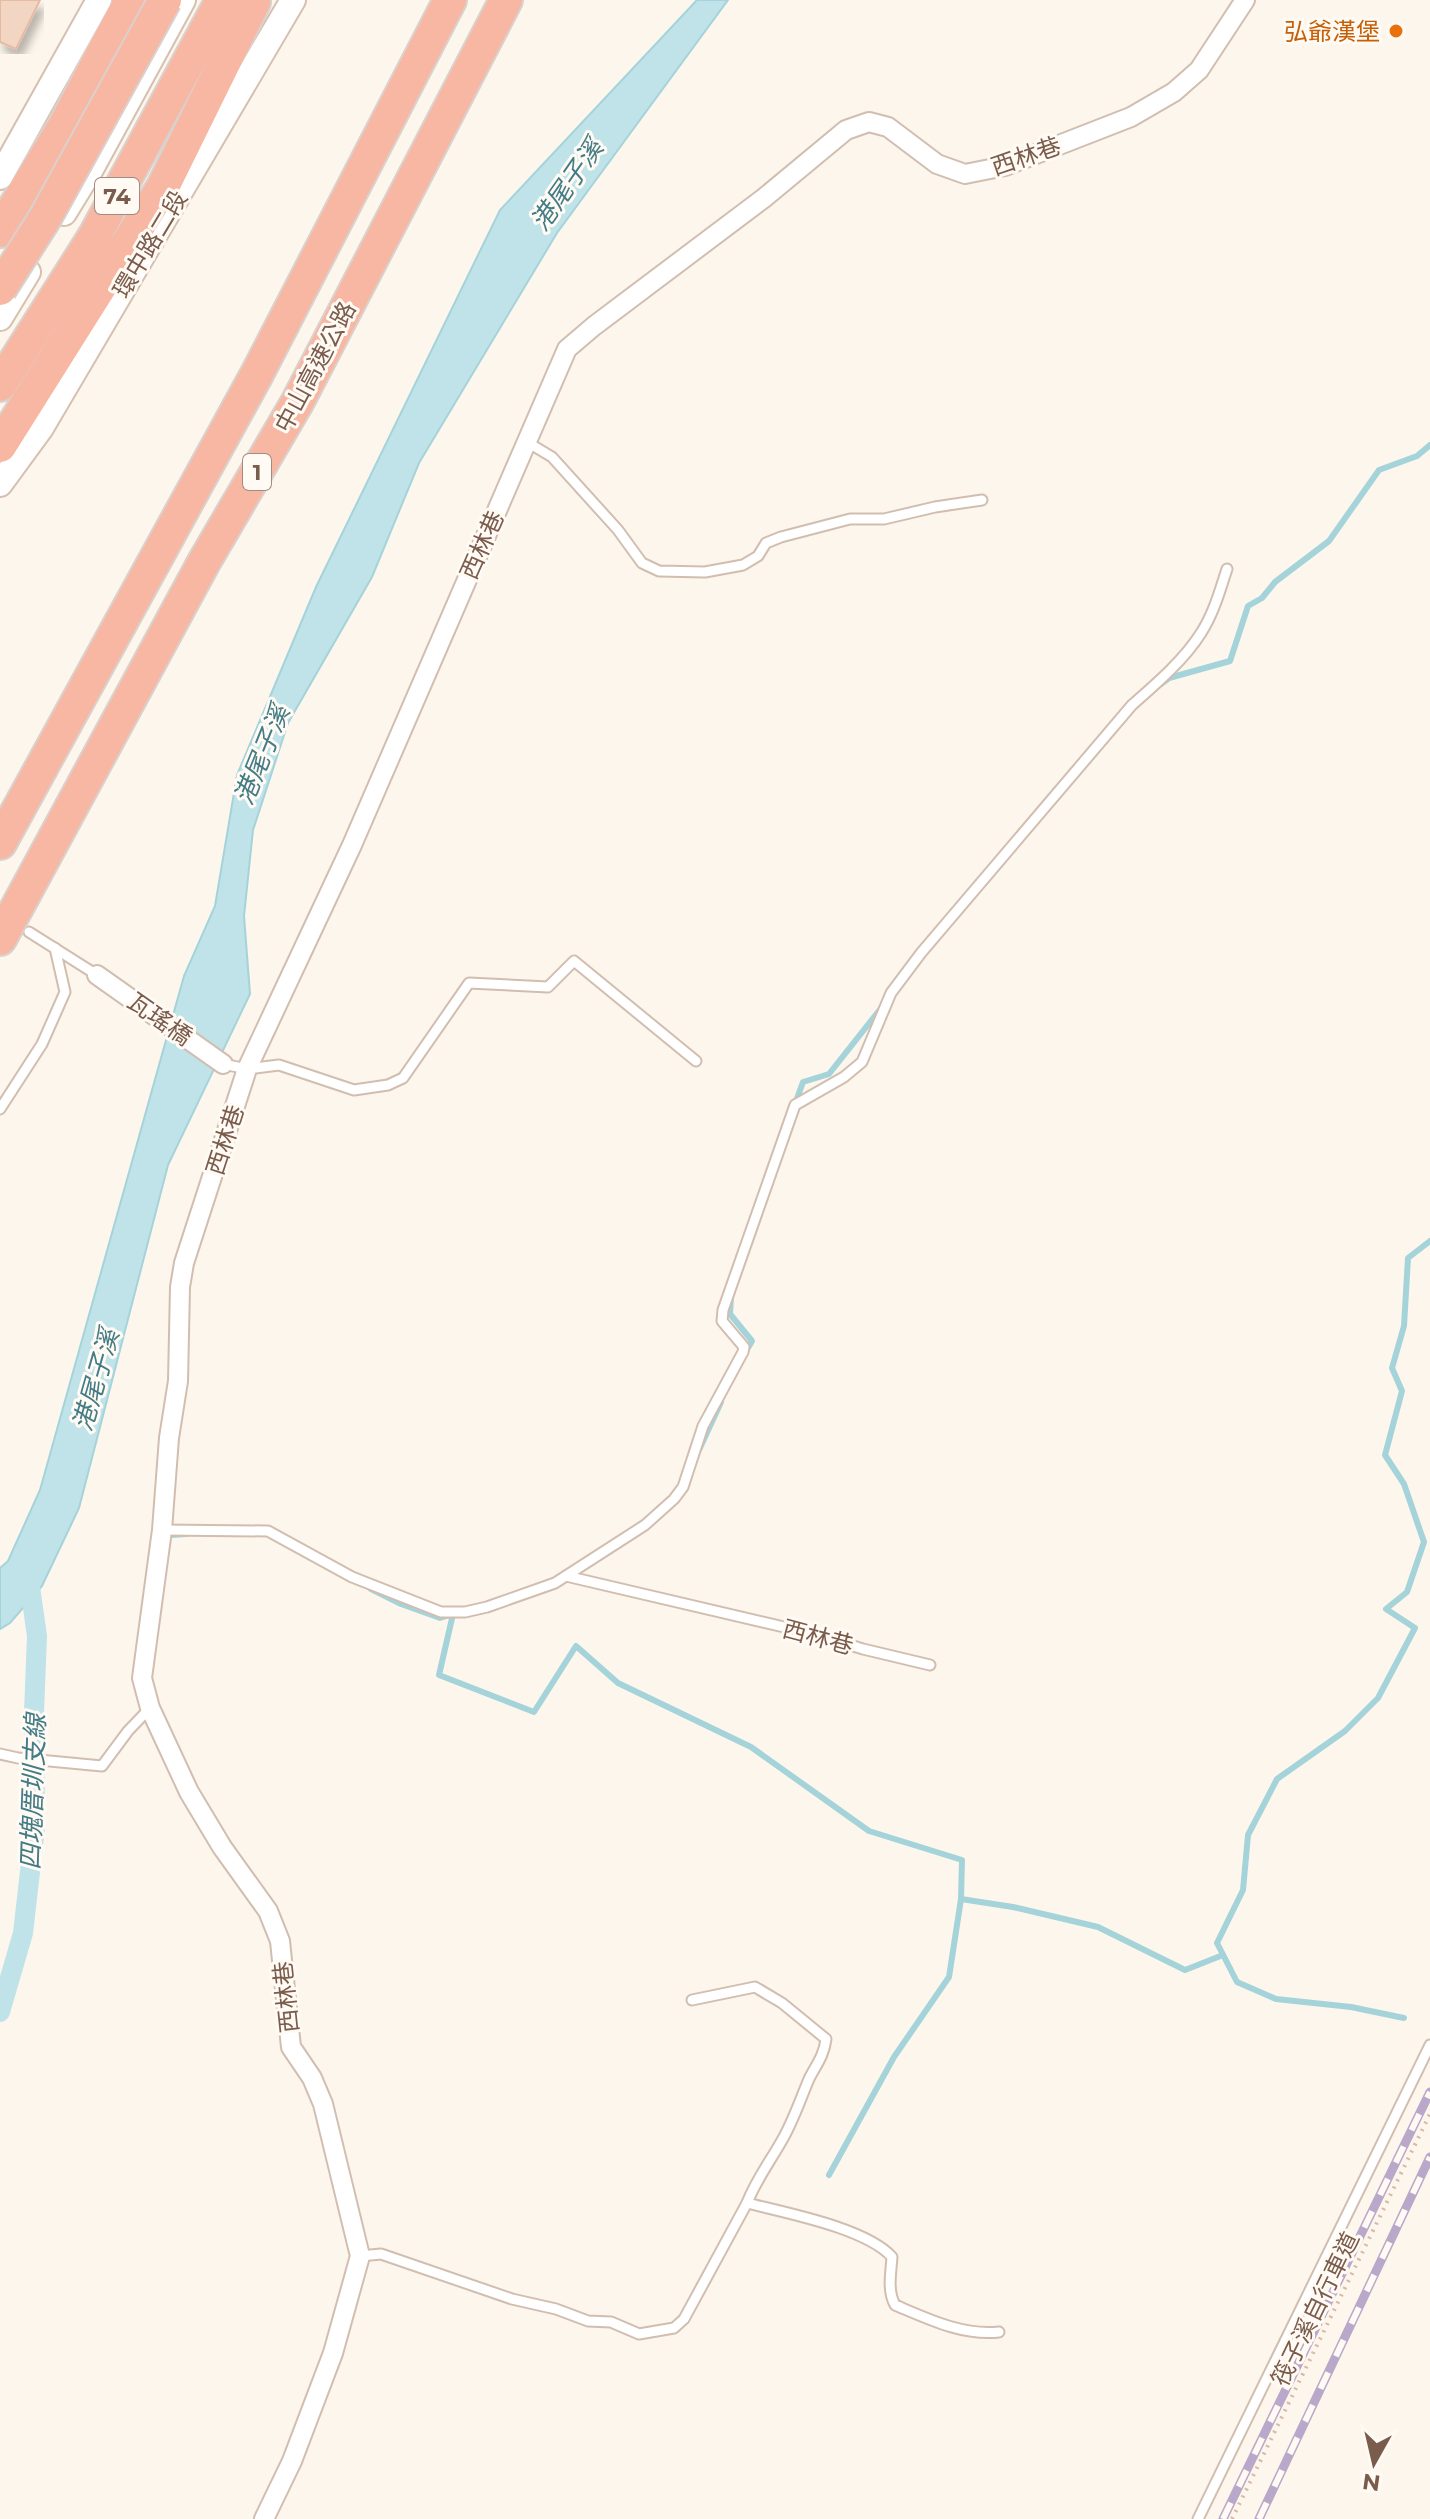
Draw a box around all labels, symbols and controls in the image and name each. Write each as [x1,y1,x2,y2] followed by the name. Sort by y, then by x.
[1284,17,1380,46] place label: 弘爺漢堡
[1387,22,1405,40] marker: 弘爺漢堡
[524,130,612,237] water label: 港尾子溪
[987,131,1065,181] street label: 西林巷
[95,178,139,214] road number: 74
[107,185,193,303] street label: 環中路二段
[268,297,362,437] street label: 中山高速公路
[243,454,271,490] road number: 1
[454,506,510,584] street label: 西林巷
[228,697,298,809] water label: 港尾子溪
[122,986,198,1052] street label: 瓦瑤橋
[200,1101,250,1179] street label: 西林巷
[66,1322,127,1434] water label: 港尾子溪
[779,1614,857,1660] street label: 西林巷
[14,1710,52,1871] water label: 四塊厝圳支線
[268,1960,304,2034] street label: 西林巷
[1265,2227,1365,2391] street label: 筏子溪自行車道
[1334,2423,1414,2503] north arrow
[1361,2468,1382,2497] text: N

